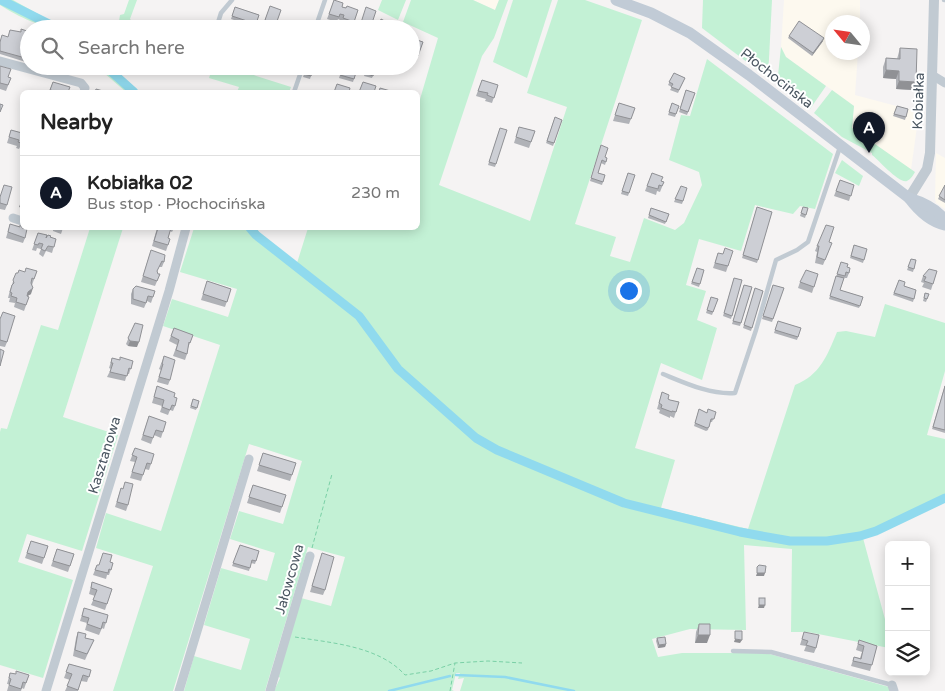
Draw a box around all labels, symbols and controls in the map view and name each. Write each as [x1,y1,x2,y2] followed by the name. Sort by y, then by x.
[825,15,870,60] north arrow
[20,20,420,75] search box
[38,34,66,62] icon: search
[78,37,185,59] text: Search here
[737,45,816,112] street label: Płochocińska
[909,72,928,130] street label: Kobiałka
[40,110,113,135] text: Nearby
[853,112,885,153] pin: A
[87,172,193,194] text: Kobiałka 02
[50,183,62,203] text: A
[351,183,400,203] text: 230 m
[87,194,266,214] text: Bus stop · Płochocińska
[616,278,642,304] your location
[85,414,124,496] street label: Kasztanowa
[885,541,930,676] map controls
[885,541,930,586] button: +
[271,542,308,616] street label: Jałowcowa
[885,586,930,631] button: −
[885,631,930,676] button: layers

